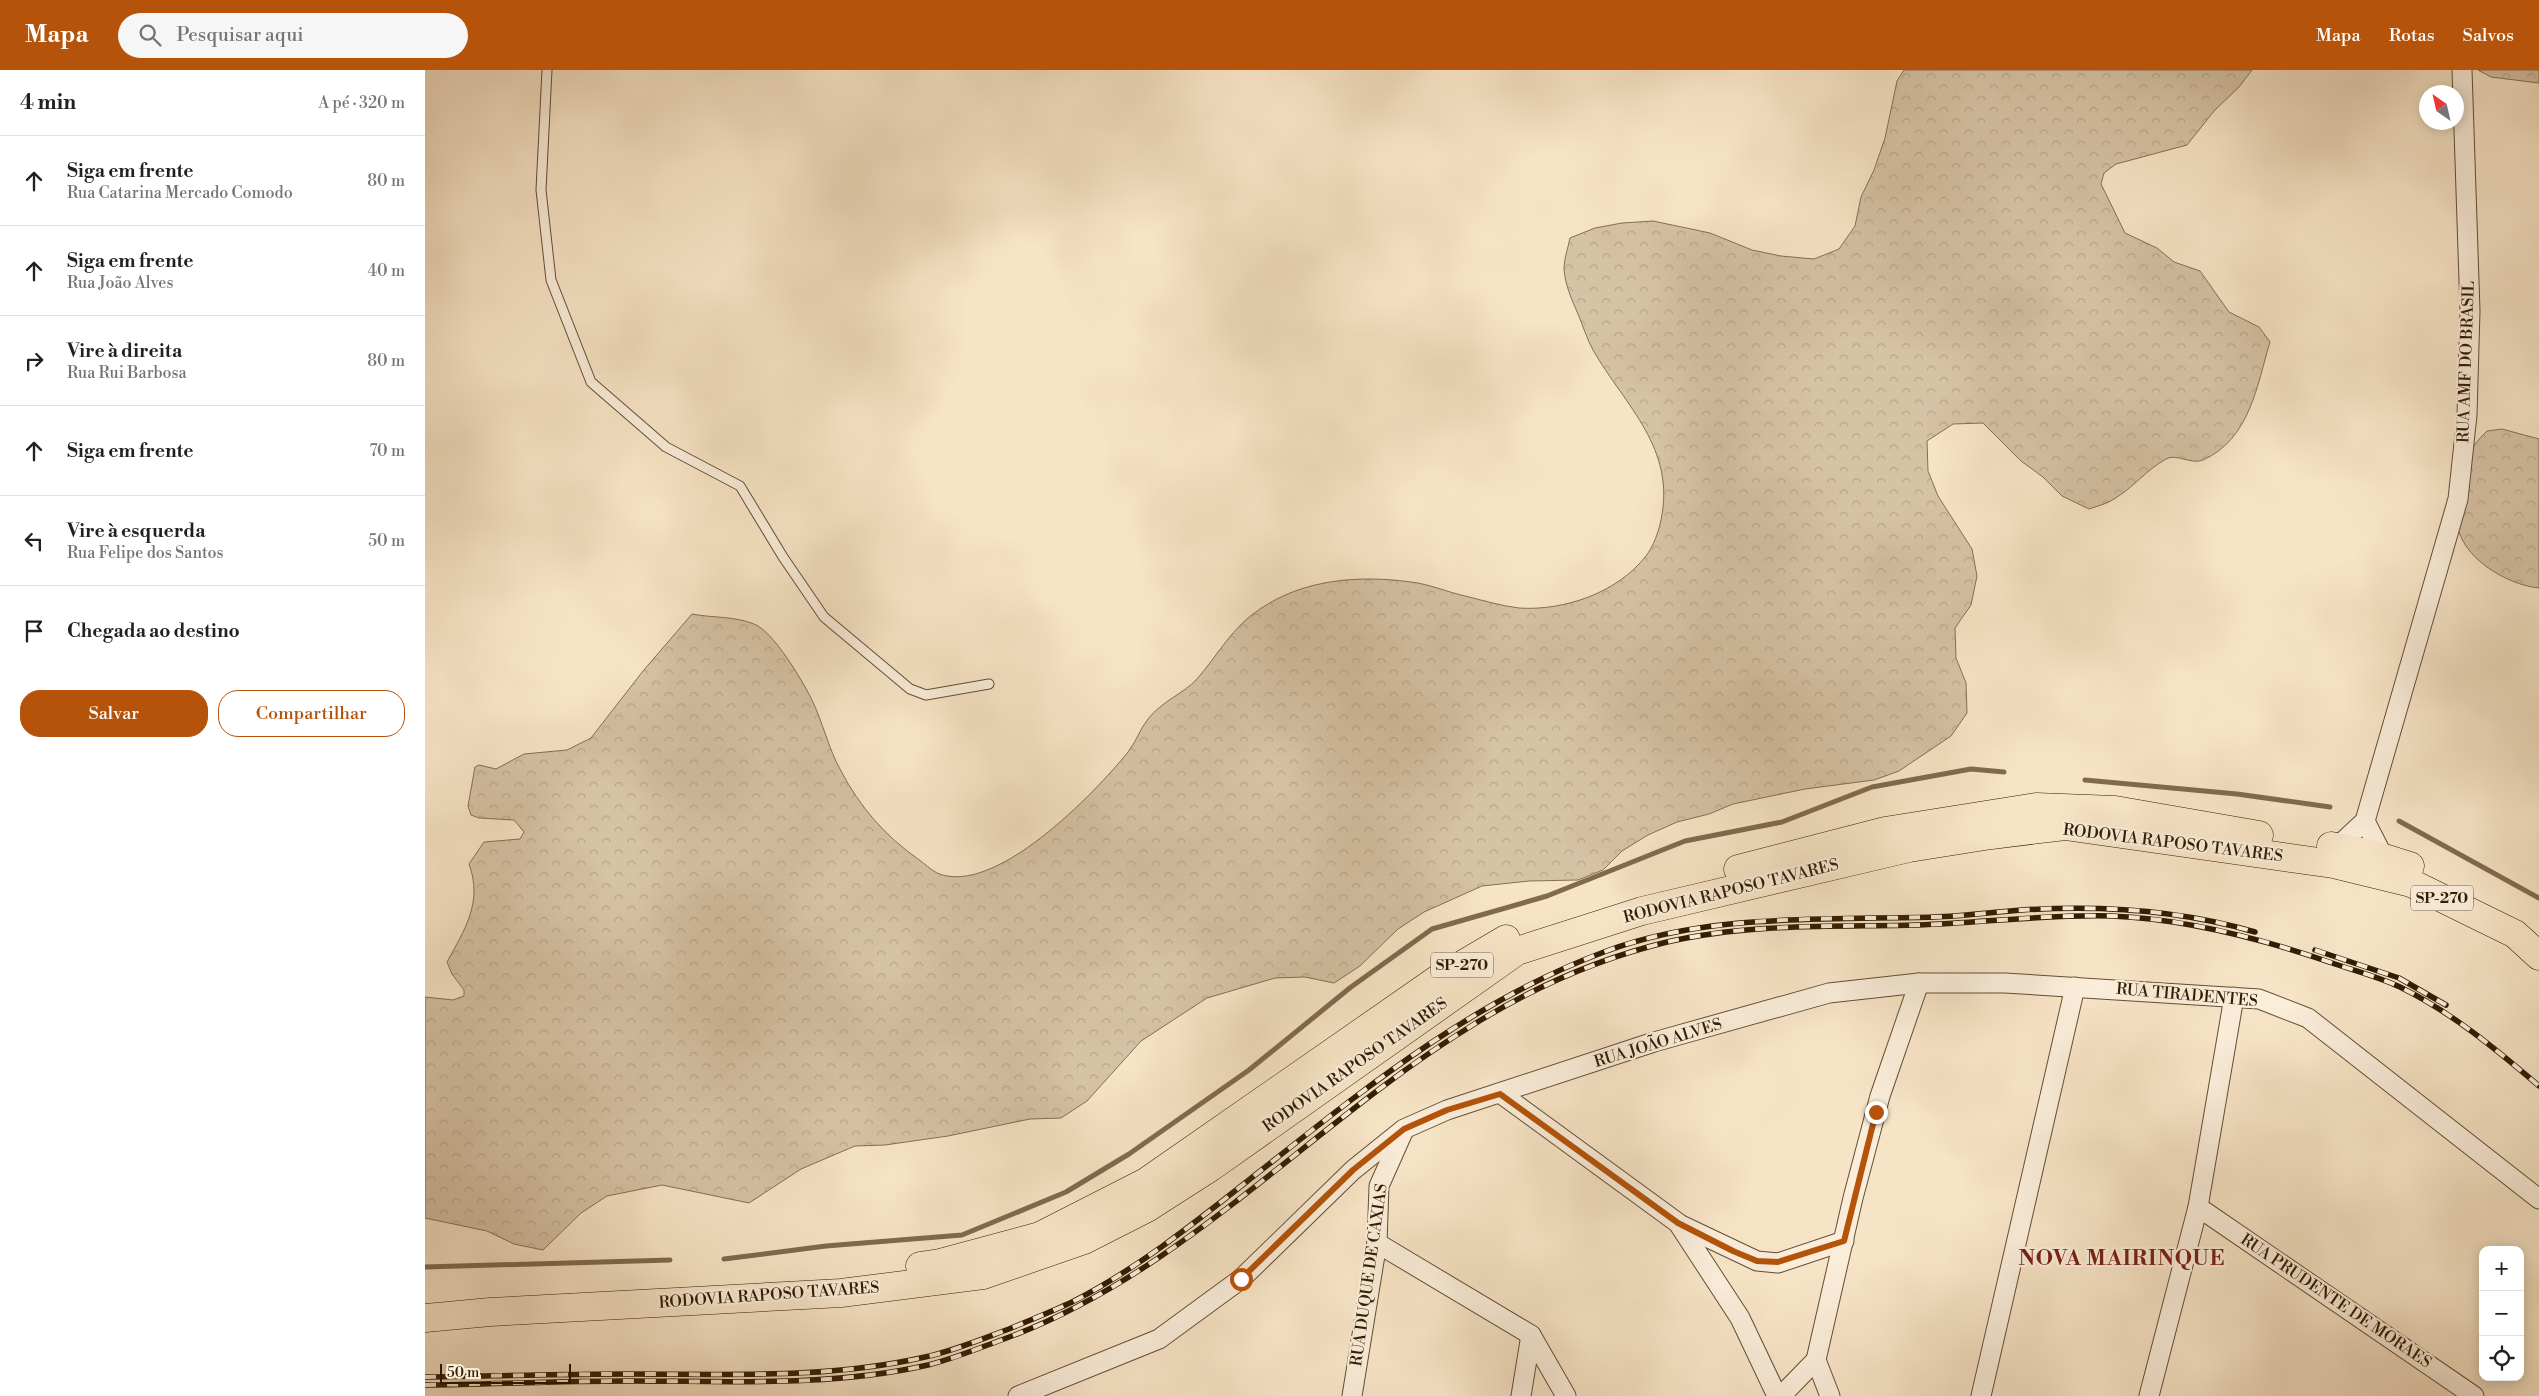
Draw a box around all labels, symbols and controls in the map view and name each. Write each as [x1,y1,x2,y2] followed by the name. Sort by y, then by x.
[118,13,468,58] search box
[25,20,88,50] text: Mapa
[136,21,164,49] icon: search
[176,23,304,47] text: Pesquisar aqui
[2316,24,2361,47] text: Mapa
[2389,24,2435,47] text: Rotas
[2463,24,2514,47] text: Salvos
[2419,85,2464,130] north arrow
[20,90,76,116] text: 4 min
[318,93,405,113] text: A pé · 320 m
[67,159,194,183] text: Siga em frente
[20,167,48,195] icon: ahead
[367,171,405,191] text: 80 m
[67,183,293,203] text: Rua Catarina Mercado Comodo
[67,249,194,273] text: Siga em frente
[20,257,48,285] icon: ahead
[368,261,405,281] text: 40 m
[67,273,173,293] text: Rua João Alves
[2453,280,2479,443] street label: RUA AMF DO BRASIL
[67,339,182,363] text: Vire à direita
[20,347,48,375] icon: right
[367,351,405,371] text: 80 m
[67,363,187,383] text: Rua Rui Barbosa
[20,437,48,465] icon: ahead
[67,439,194,463] text: Siga em frente
[369,441,405,461] text: 70 m
[67,519,206,543] text: Vire à esquerda
[20,527,48,555] icon: left
[368,531,405,551] text: 50 m
[67,543,223,563] text: Rua Felipe dos Santos
[20,617,48,645] icon: arrive
[67,619,240,643] text: Chegada ao destino
[20,690,208,737] button: Salvar
[218,690,405,737] button: Compartilhar
[2062,820,2284,866] street label: RODOVIA RAPOSO TAVARES
[1621,855,1841,927] street label: RODOVIA RAPOSO TAVARES
[2411,886,2473,910] road number: SP-270
[1431,952,1493,978] road number: SP-270
[2115,979,2259,1011] street label: RUA TIRADENTES
[1259,993,1451,1137] street label: RODOVIA RAPOSO TAVARES
[1591,1011,1724,1072] street label: RUA JOÃO ALVES
[1865,1101,1888,1124] route end
[1346,1182,1392,1368] street label: RUA DUQUE DE CAXIAS
[2237,1229,2435,1373] street label: RUA PRUDENTE DE MORAES
[2019,1246,2226,1272] district label: NOVA MAIRINQUE
[2479,1246,2524,1381] map controls
[2479,1246,2524,1291] button: +
[1230,1268,1253,1291] route start
[658,1277,880,1313] street label: RODOVIA RAPOSO TAVARES
[2479,1291,2524,1336] button: −
[2479,1336,2524,1381] button: locate
[440,1361,571,1384] scale bar
[447,1364,479,1382] text: 50 m

